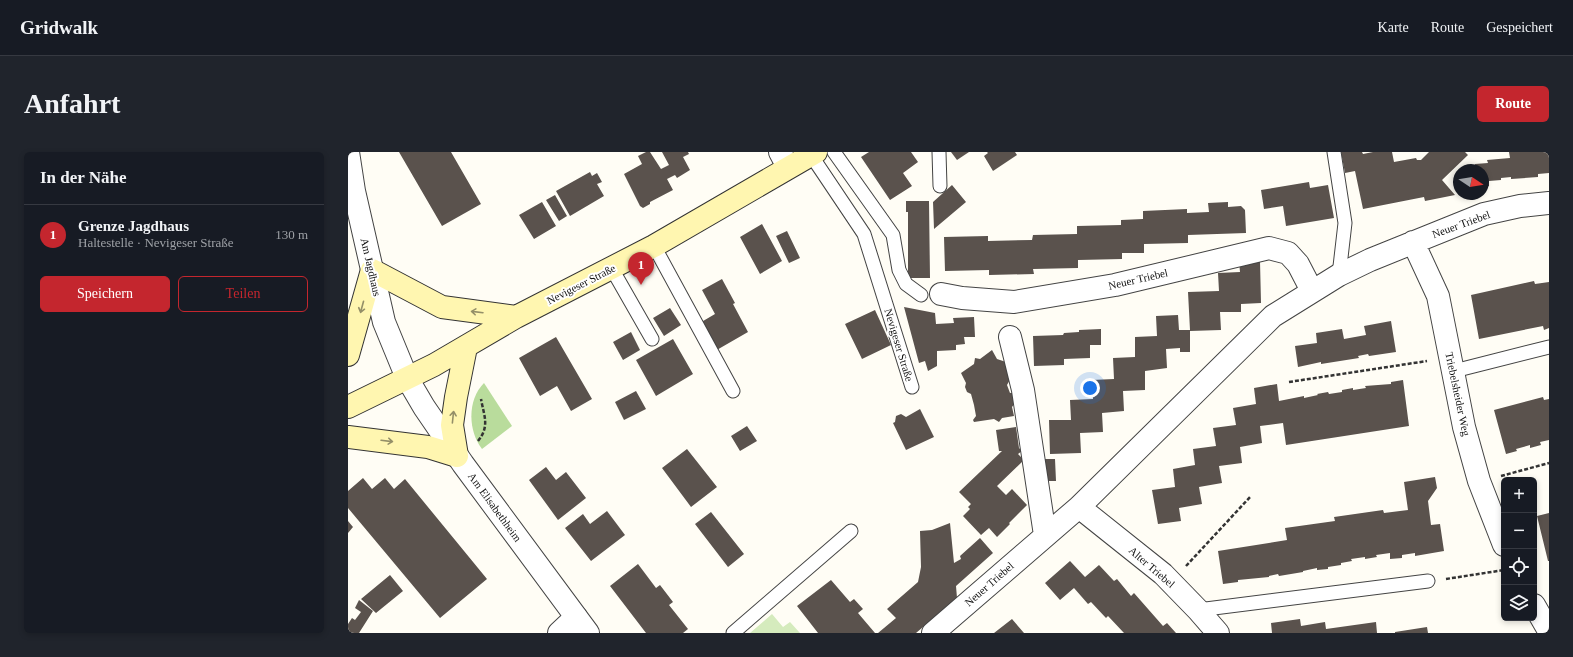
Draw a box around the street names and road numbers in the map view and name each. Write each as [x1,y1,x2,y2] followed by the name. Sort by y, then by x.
[1430,208,1492,240] street label: Neuer Triebel
[358,237,384,297] street label: Am Jagdhaus
[545,261,617,306] street label: Nevigeser Straße
[1107,266,1169,292] street label: Neuer Triebel
[882,307,916,383] street label: Nevigeser Straße
[1443,351,1473,438] street label: Triebelsheider Weg
[466,470,524,544] street label: Am Elisabethheim
[1127,544,1177,590] street label: Alter Triebel
[962,560,1016,608] street label: Neuer Triebel

